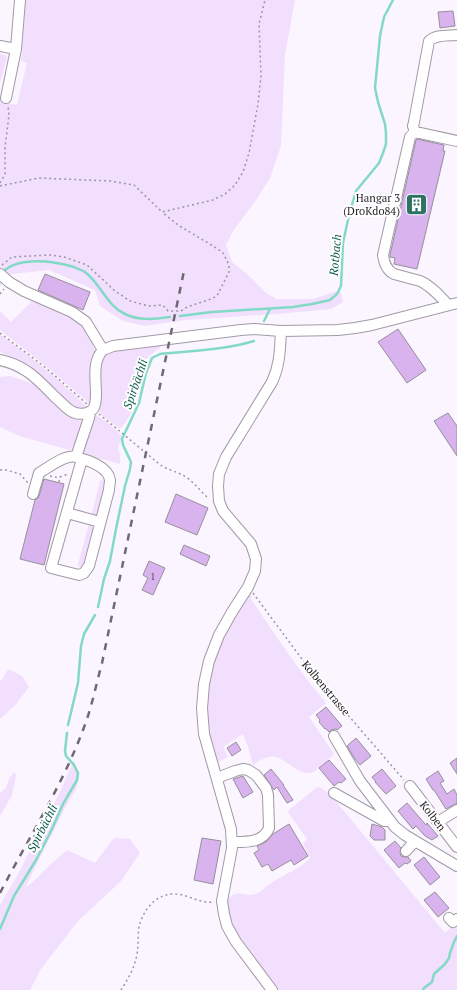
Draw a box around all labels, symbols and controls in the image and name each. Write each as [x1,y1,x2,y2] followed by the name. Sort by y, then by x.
[343,191,400,218] place label: Hangar 3 (DroKdo84)
[403,191,429,217] building icon: Hangar 3 (DroKdo84)
[326,233,344,278] water label: Rotbach
[119,356,151,411] water label: Spirbächli
[151,571,155,583] house number: 1
[299,658,353,719] street label: Kolbenstrasse
[417,798,449,834] street label: Kolben
[24,801,61,854] water label: Spirbächli

